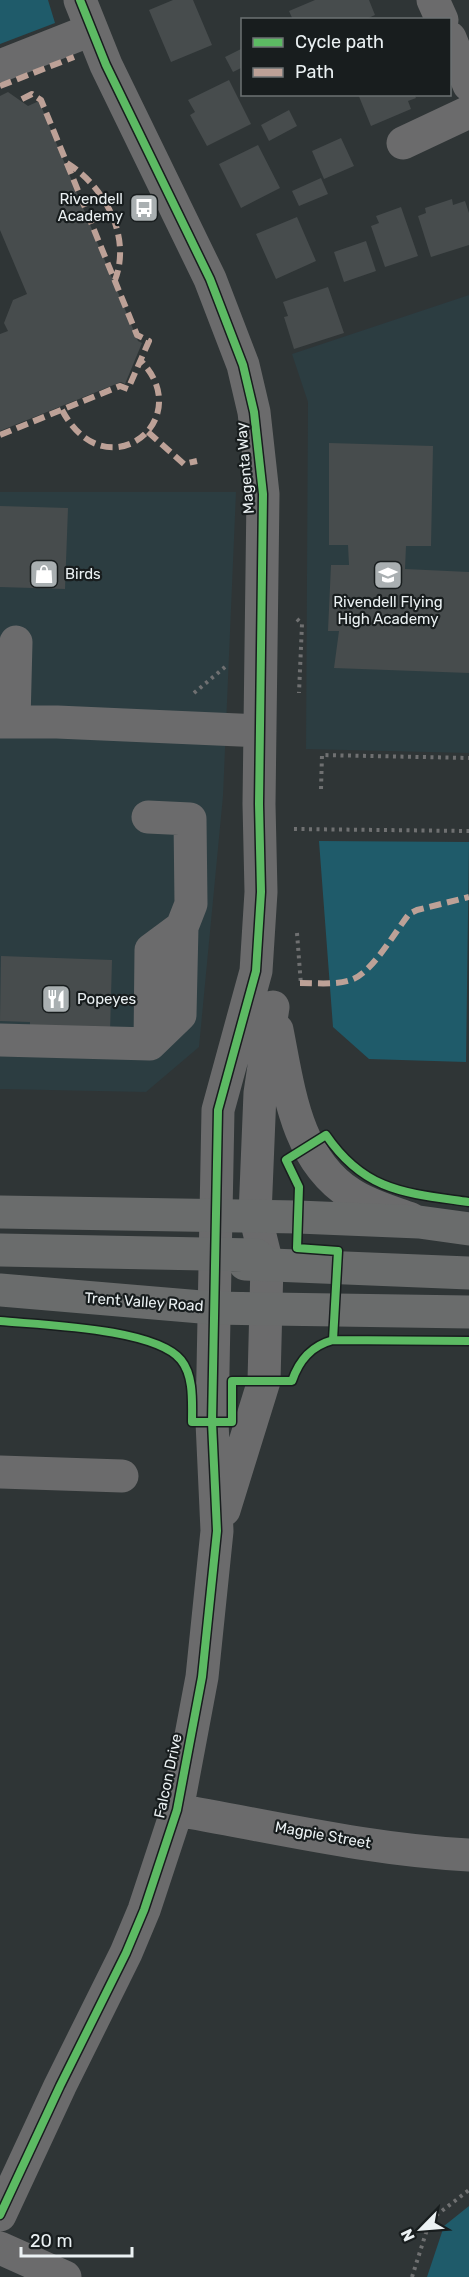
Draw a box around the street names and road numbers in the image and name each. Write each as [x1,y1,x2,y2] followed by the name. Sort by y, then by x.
[232,421,258,515] street label: Magenta Way
[84,1289,204,1315] street label: Trent Valley Road
[150,1732,186,1820] street label: Falcon Drive
[274,1818,373,1852] street label: Magpie Street

